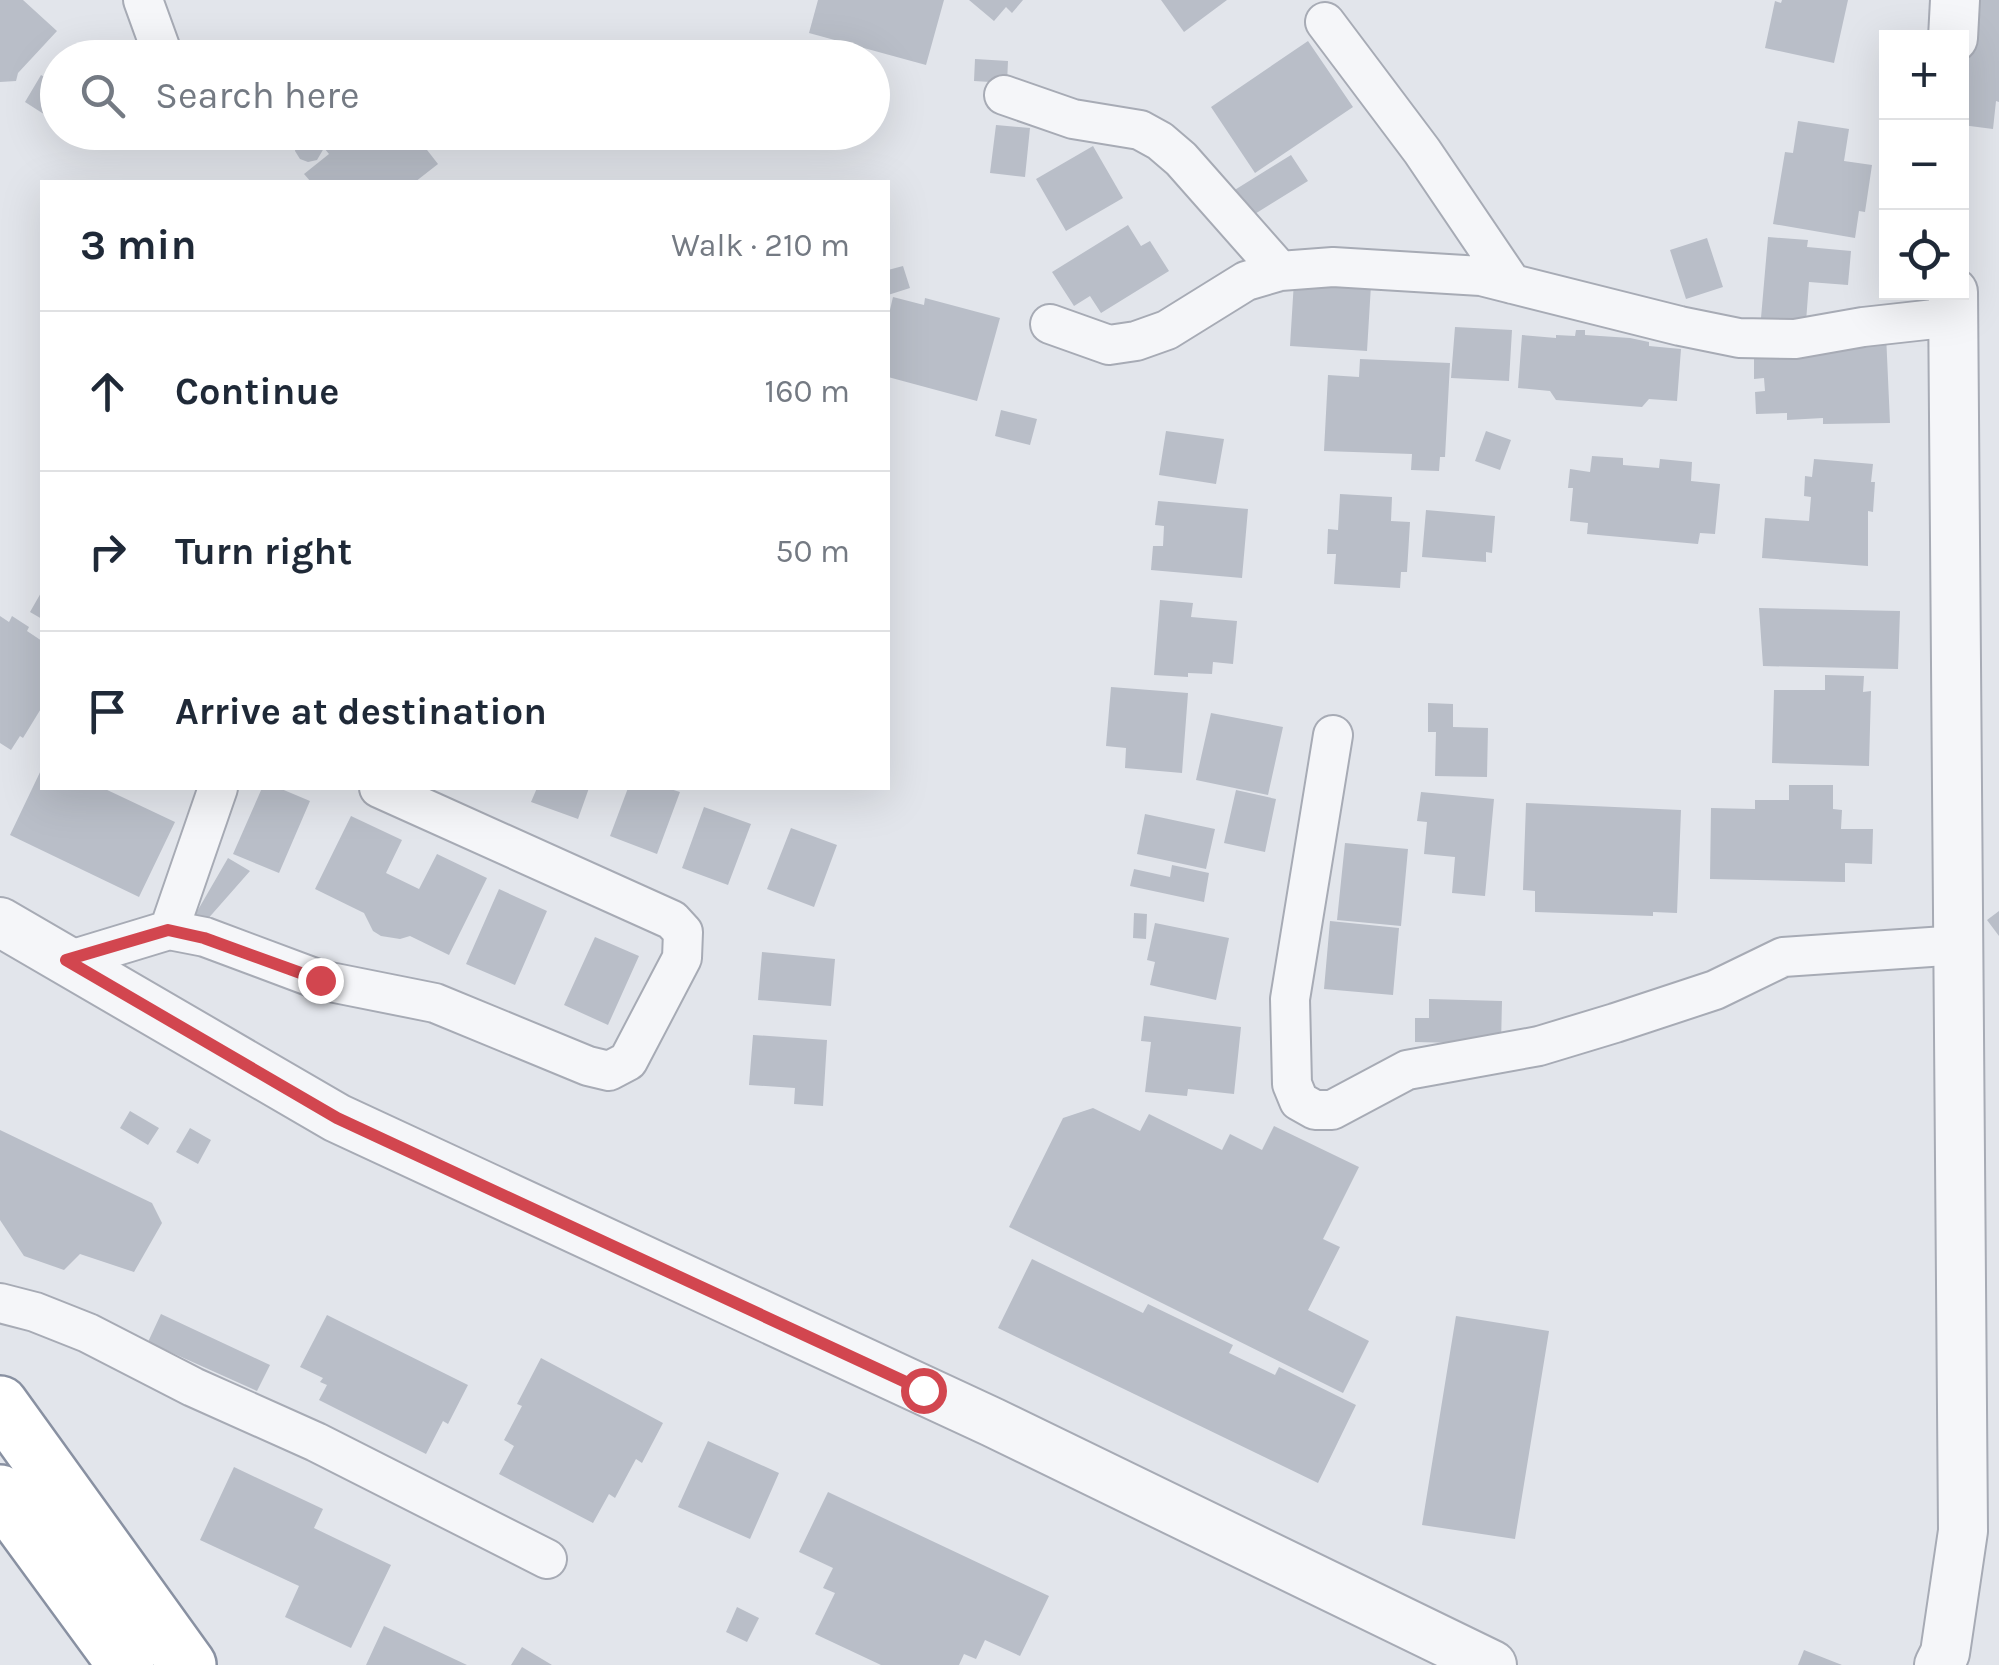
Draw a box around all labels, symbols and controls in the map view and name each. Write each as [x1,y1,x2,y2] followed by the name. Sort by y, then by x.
[1879,30,1969,300] map controls
[1879,30,1969,120] button: +
[40,40,890,150] search box
[75,68,130,123] icon: search
[155,73,359,118] text: Search here
[1879,120,1969,210] button: −
[1879,210,1969,300] button: locate
[80,220,197,270] text: 3 min
[671,227,850,264] text: Walk · 210 m
[80,364,135,419] icon: ahead
[175,369,339,414] text: Continue
[765,373,850,410] text: 160 m
[80,524,135,579] icon: right
[175,529,352,574] text: Turn right
[775,533,850,570] text: 50 m
[80,684,135,739] icon: arrive
[175,689,547,734] text: Arrive at destination
[298,958,344,1004] route end
[901,1368,947,1414] route start

